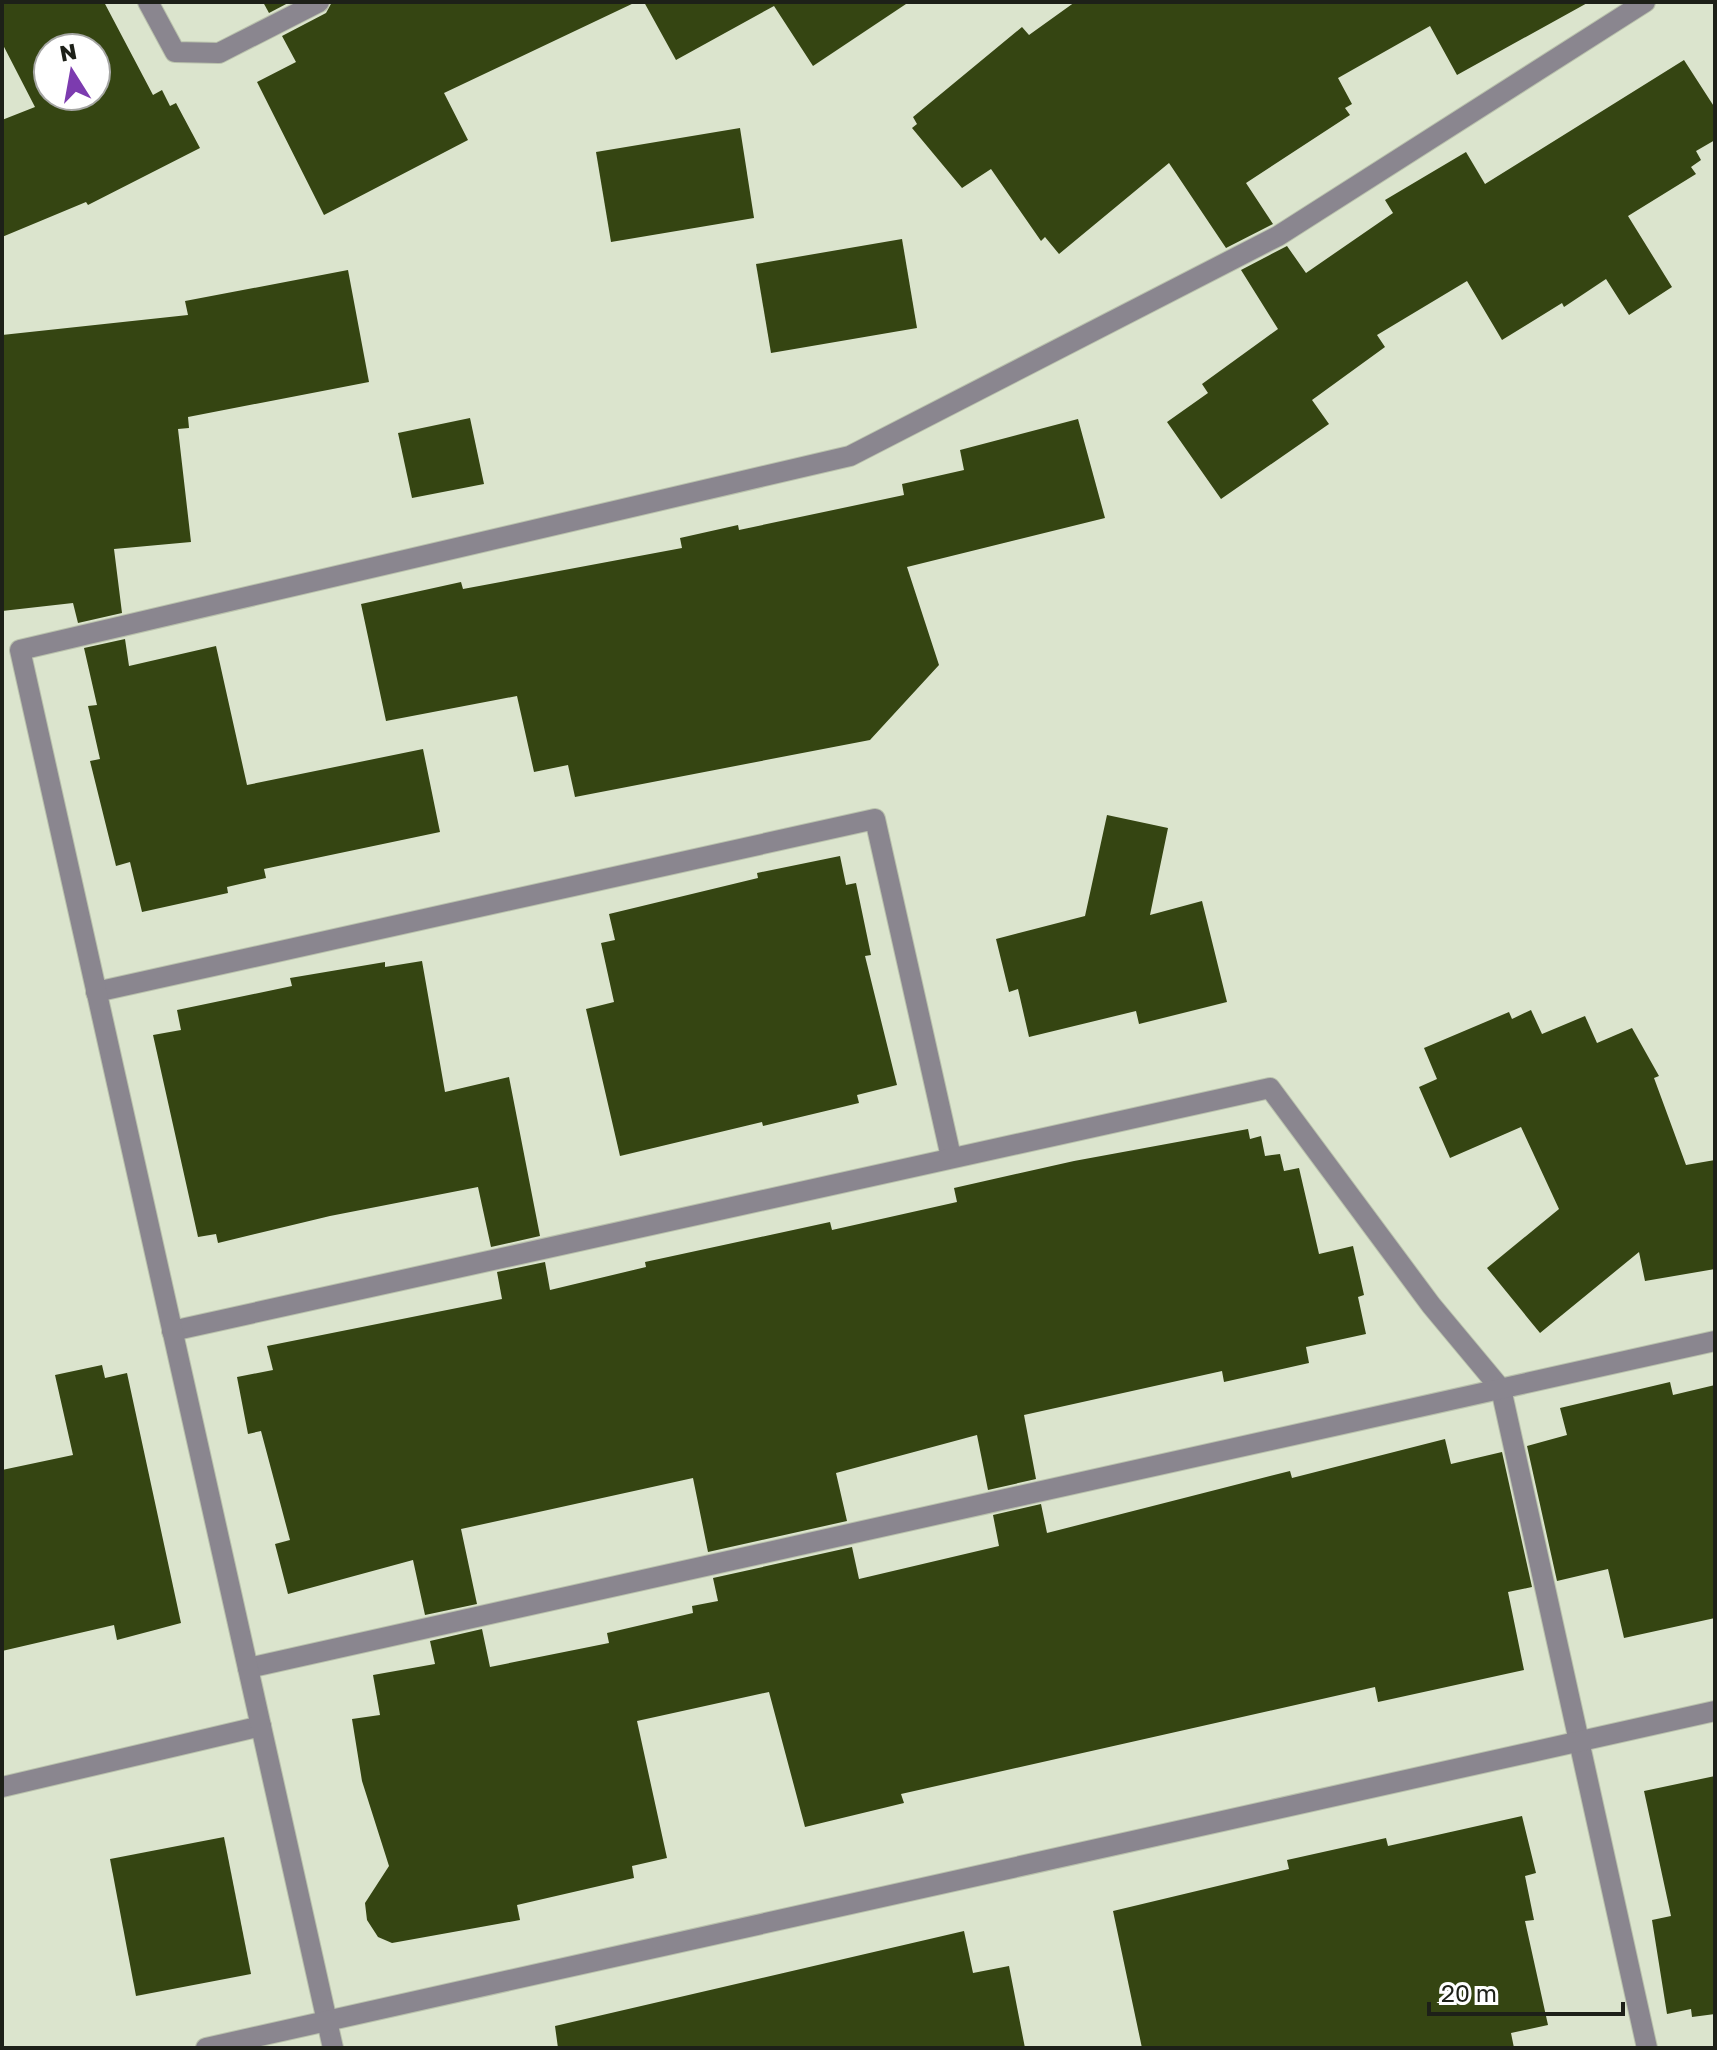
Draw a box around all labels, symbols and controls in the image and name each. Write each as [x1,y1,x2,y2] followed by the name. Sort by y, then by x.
[32,32,112,112] north arrow
[57,37,79,67] text: N
[1429,1966,1623,2016] scale bar
[1441,1978,1497,2007] text: 20 m

